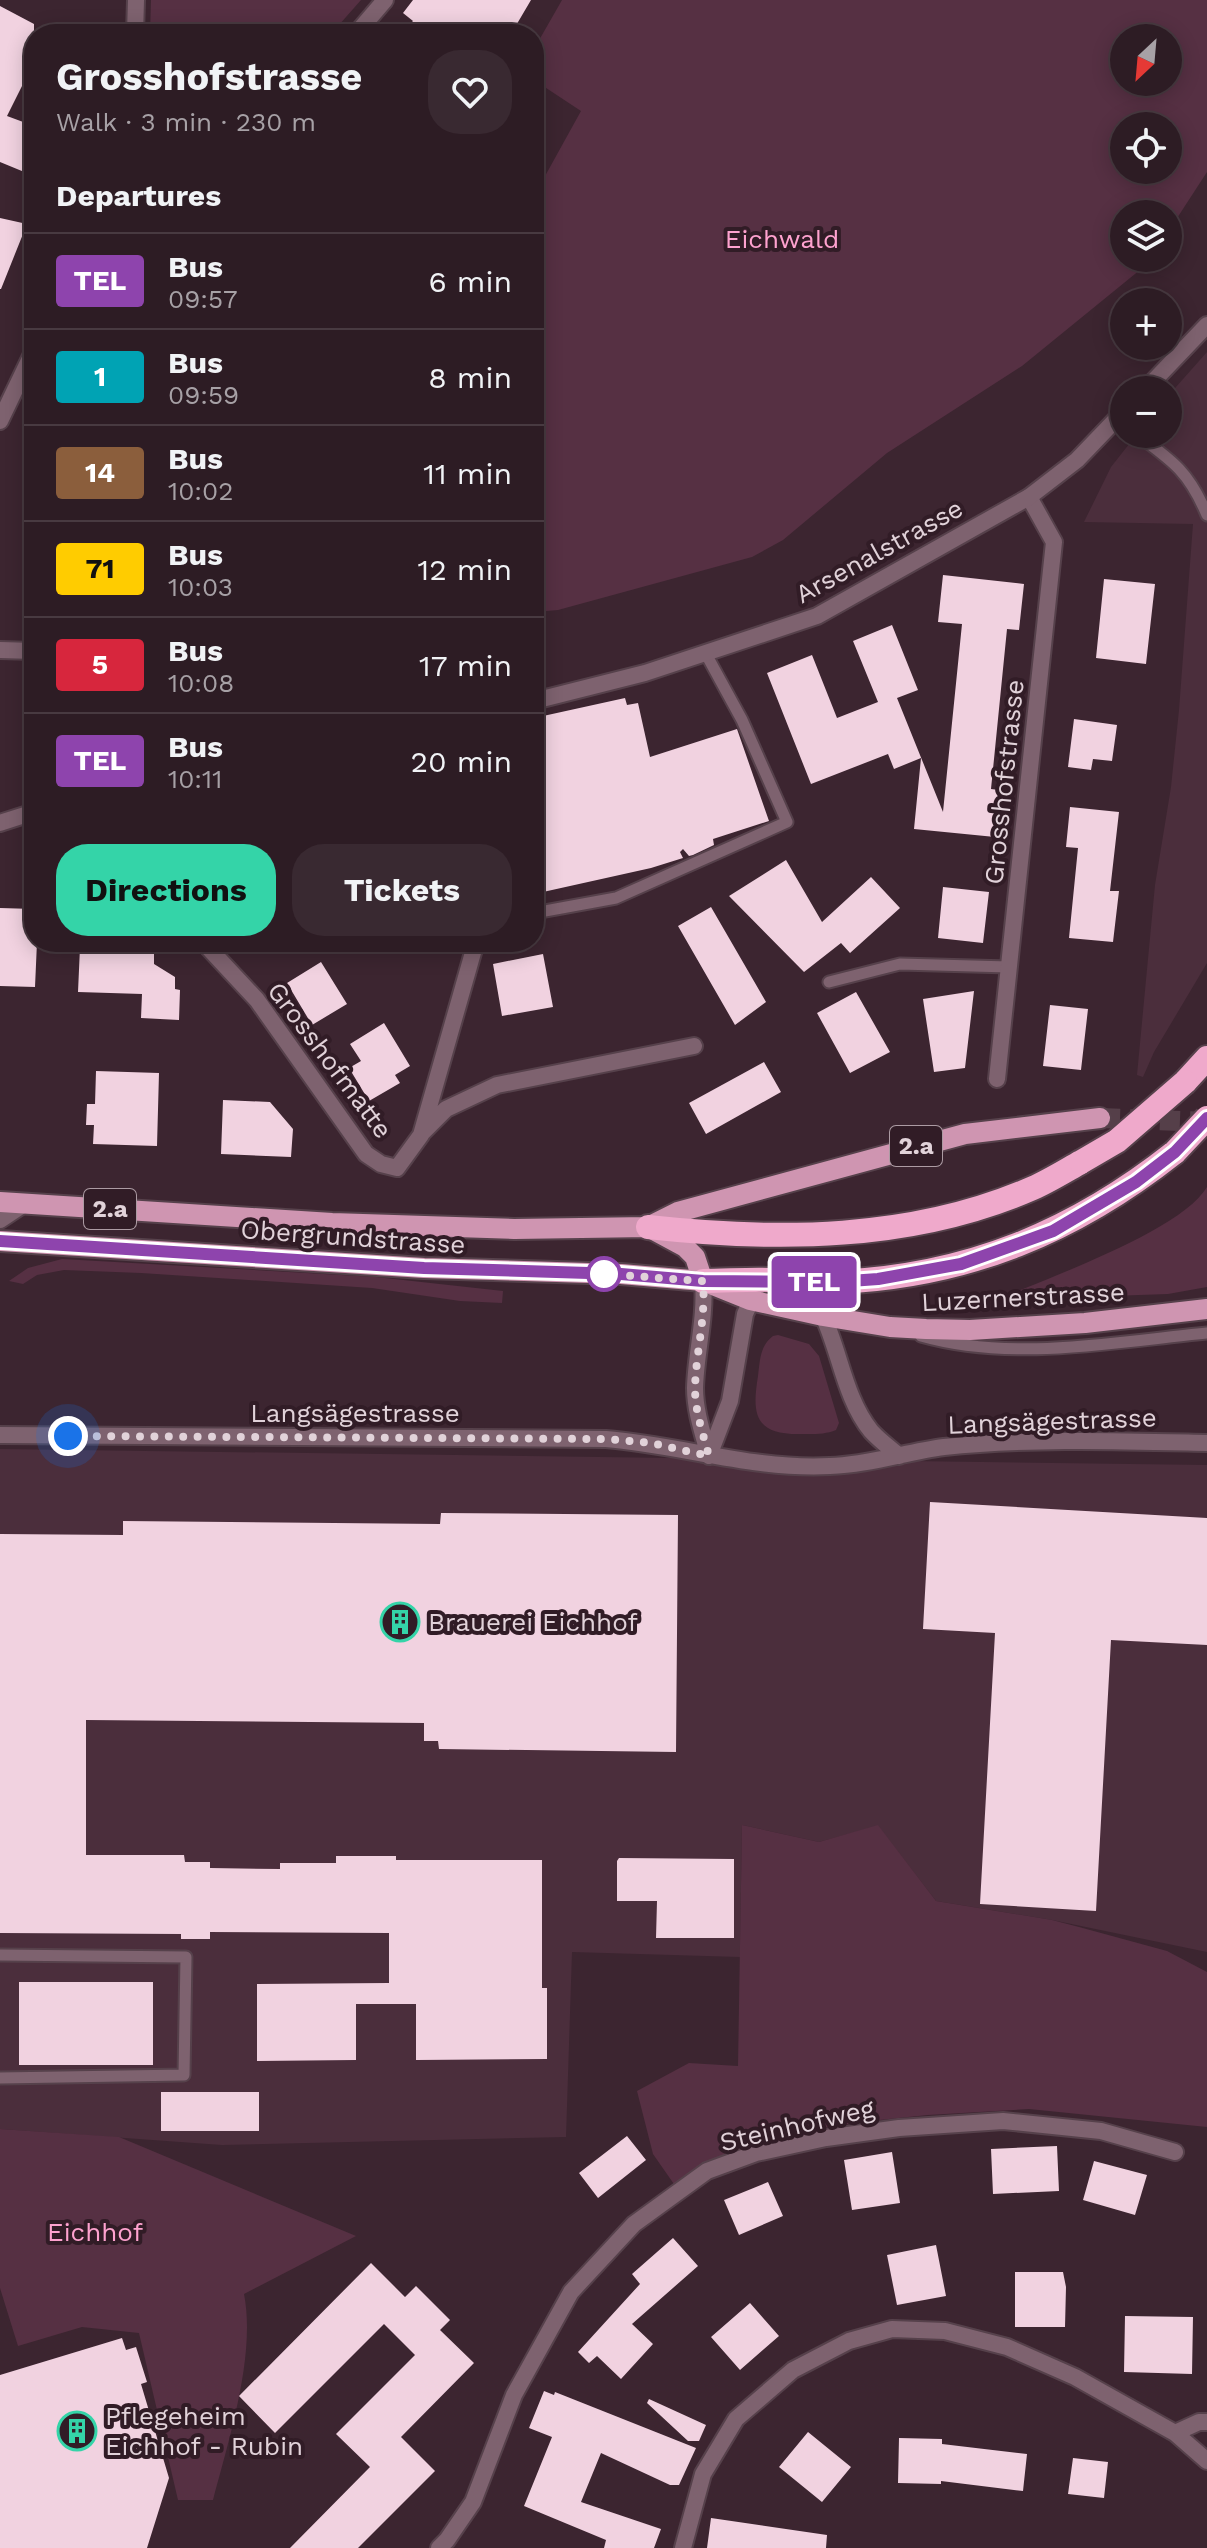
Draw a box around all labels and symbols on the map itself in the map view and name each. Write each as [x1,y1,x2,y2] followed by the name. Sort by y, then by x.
[1110,24,1182,96] north arrow
[725,224,839,254] park label: Eichwald
[790,493,968,609] street label: Arsenalstrasse
[978,678,1030,886] street label: Grosshofstrasse
[262,976,398,1144] street label: Grosshofmatte
[890,1126,942,1166] road number: 2.a
[84,1189,136,1229] road number: 2.a
[240,1214,466,1260] street label: Obergrundstrasse
[768,1256,860,1308] line badge: TEL
[587,1257,621,1291] unlabelled marker
[920,1277,1126,1317] street label: Luzernerstrasse
[250,1398,460,1428] street label: Langsägestrasse
[947,1402,1157,1440] street label: Langsägestrasse
[48,1416,88,1456] your location
[379,1601,421,1643] building icon: Brauerei Eichhof
[428,1607,638,1637] place label: Brauerei Eichhof
[717,2093,877,2157] street label: Steinhofweg
[47,2217,143,2247] park label: Eichhof
[105,2401,303,2461] place label: Pflegeheim Eichhof - Rubin
[56,2410,98,2452] building icon: Pflegeheim Eichhof - Rubin

